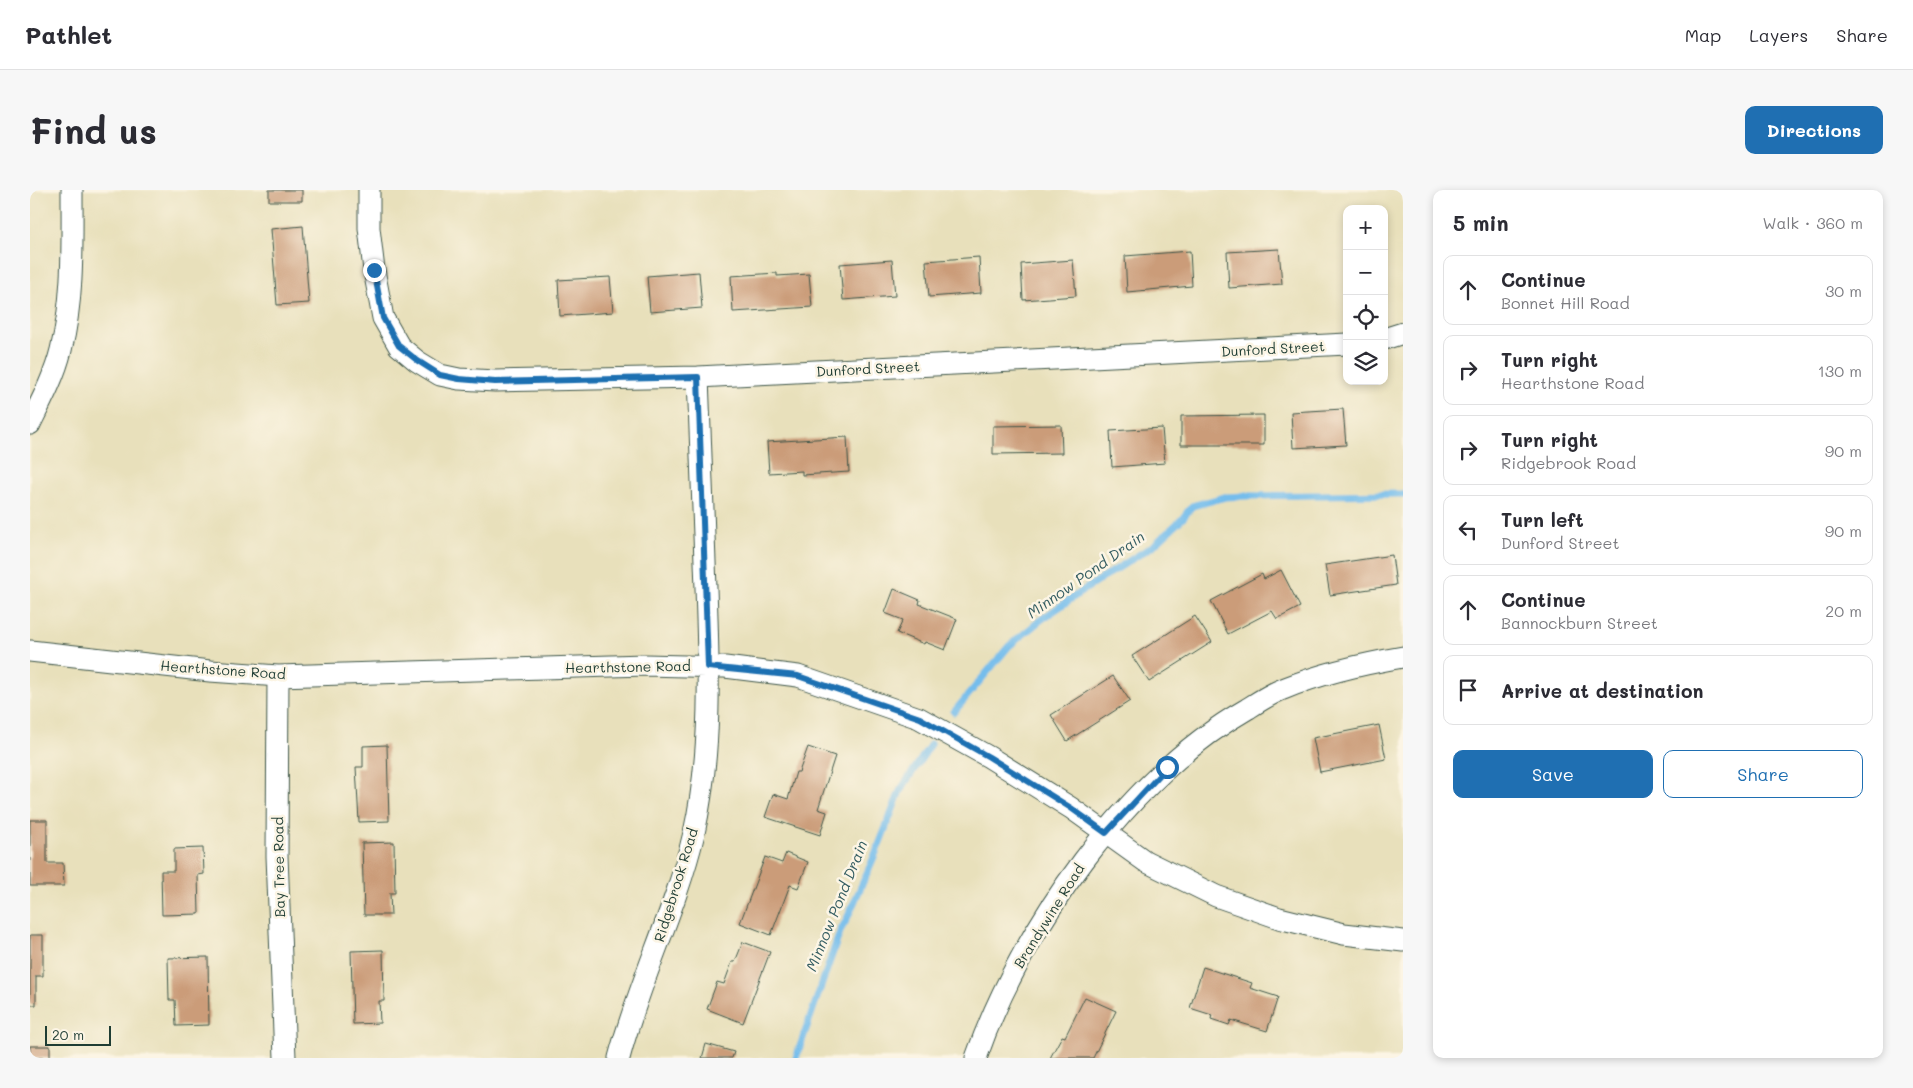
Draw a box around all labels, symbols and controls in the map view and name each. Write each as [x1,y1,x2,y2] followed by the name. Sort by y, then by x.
[25,19,112,50] text: Pathlet
[1685,23,1721,47] text: Map
[1749,23,1808,47] text: Layers
[1836,23,1888,47] text: Share
[1745,106,1883,154] button: Directions
[30,107,157,153] text: Find us
[1343,205,1388,385] map controls
[1343,205,1388,250] button: +
[1453,209,1509,236] text: 5 min
[1762,212,1863,233] text: Walk · 360 m
[1343,250,1388,295] button: −
[363,259,386,282] route end
[1501,267,1586,292] text: Continue
[1454,276,1482,304] icon: ahead
[1825,280,1862,301] text: 30 m
[1501,292,1630,313] text: Bonnet Hill Road
[1343,295,1388,340] button: locate
[1221,336,1325,361] street label: Dunford Street
[1343,340,1388,385] button: layers
[1501,347,1598,372] text: Turn right
[816,356,920,381] street label: Dunford Street
[1454,356,1482,384] icon: right
[1818,360,1862,381] text: 130 m
[1501,372,1644,393] text: Hearthstone Road
[1501,427,1598,452] text: Turn right
[1454,436,1482,464] icon: right
[1825,440,1862,461] text: 90 m
[1501,452,1636,473] text: Ridgebrook Road
[1501,507,1584,532] text: Turn left
[1454,516,1482,544] icon: left
[1825,520,1862,541] text: 90 m
[1023,526,1148,622] water label: Minnow Pond Drain
[1501,532,1620,553] text: Dunford Street
[1501,587,1586,612] text: Continue
[1454,596,1482,624] icon: ahead
[1825,600,1862,621] text: 20 m
[1501,612,1658,633] text: Bannockburn Street
[160,656,286,683] street label: Hearthstone Road
[565,656,691,677] street label: Hearthstone Road
[1454,676,1482,704] icon: arrive
[1501,678,1704,703] text: Arrive at destination
[1453,750,1653,798] button: Save
[1663,750,1863,798] button: Share
[1156,756,1179,779] route start
[268,816,289,918] street label: Bay Tree Road
[649,825,702,944] street label: Ridgebrook Road
[801,837,871,974] water label: Minnow Pond Drain
[1009,860,1088,971] street label: Brandywine Road
[45,1023,111,1046] scale bar
[52,1025,84,1044] text: 20 m

